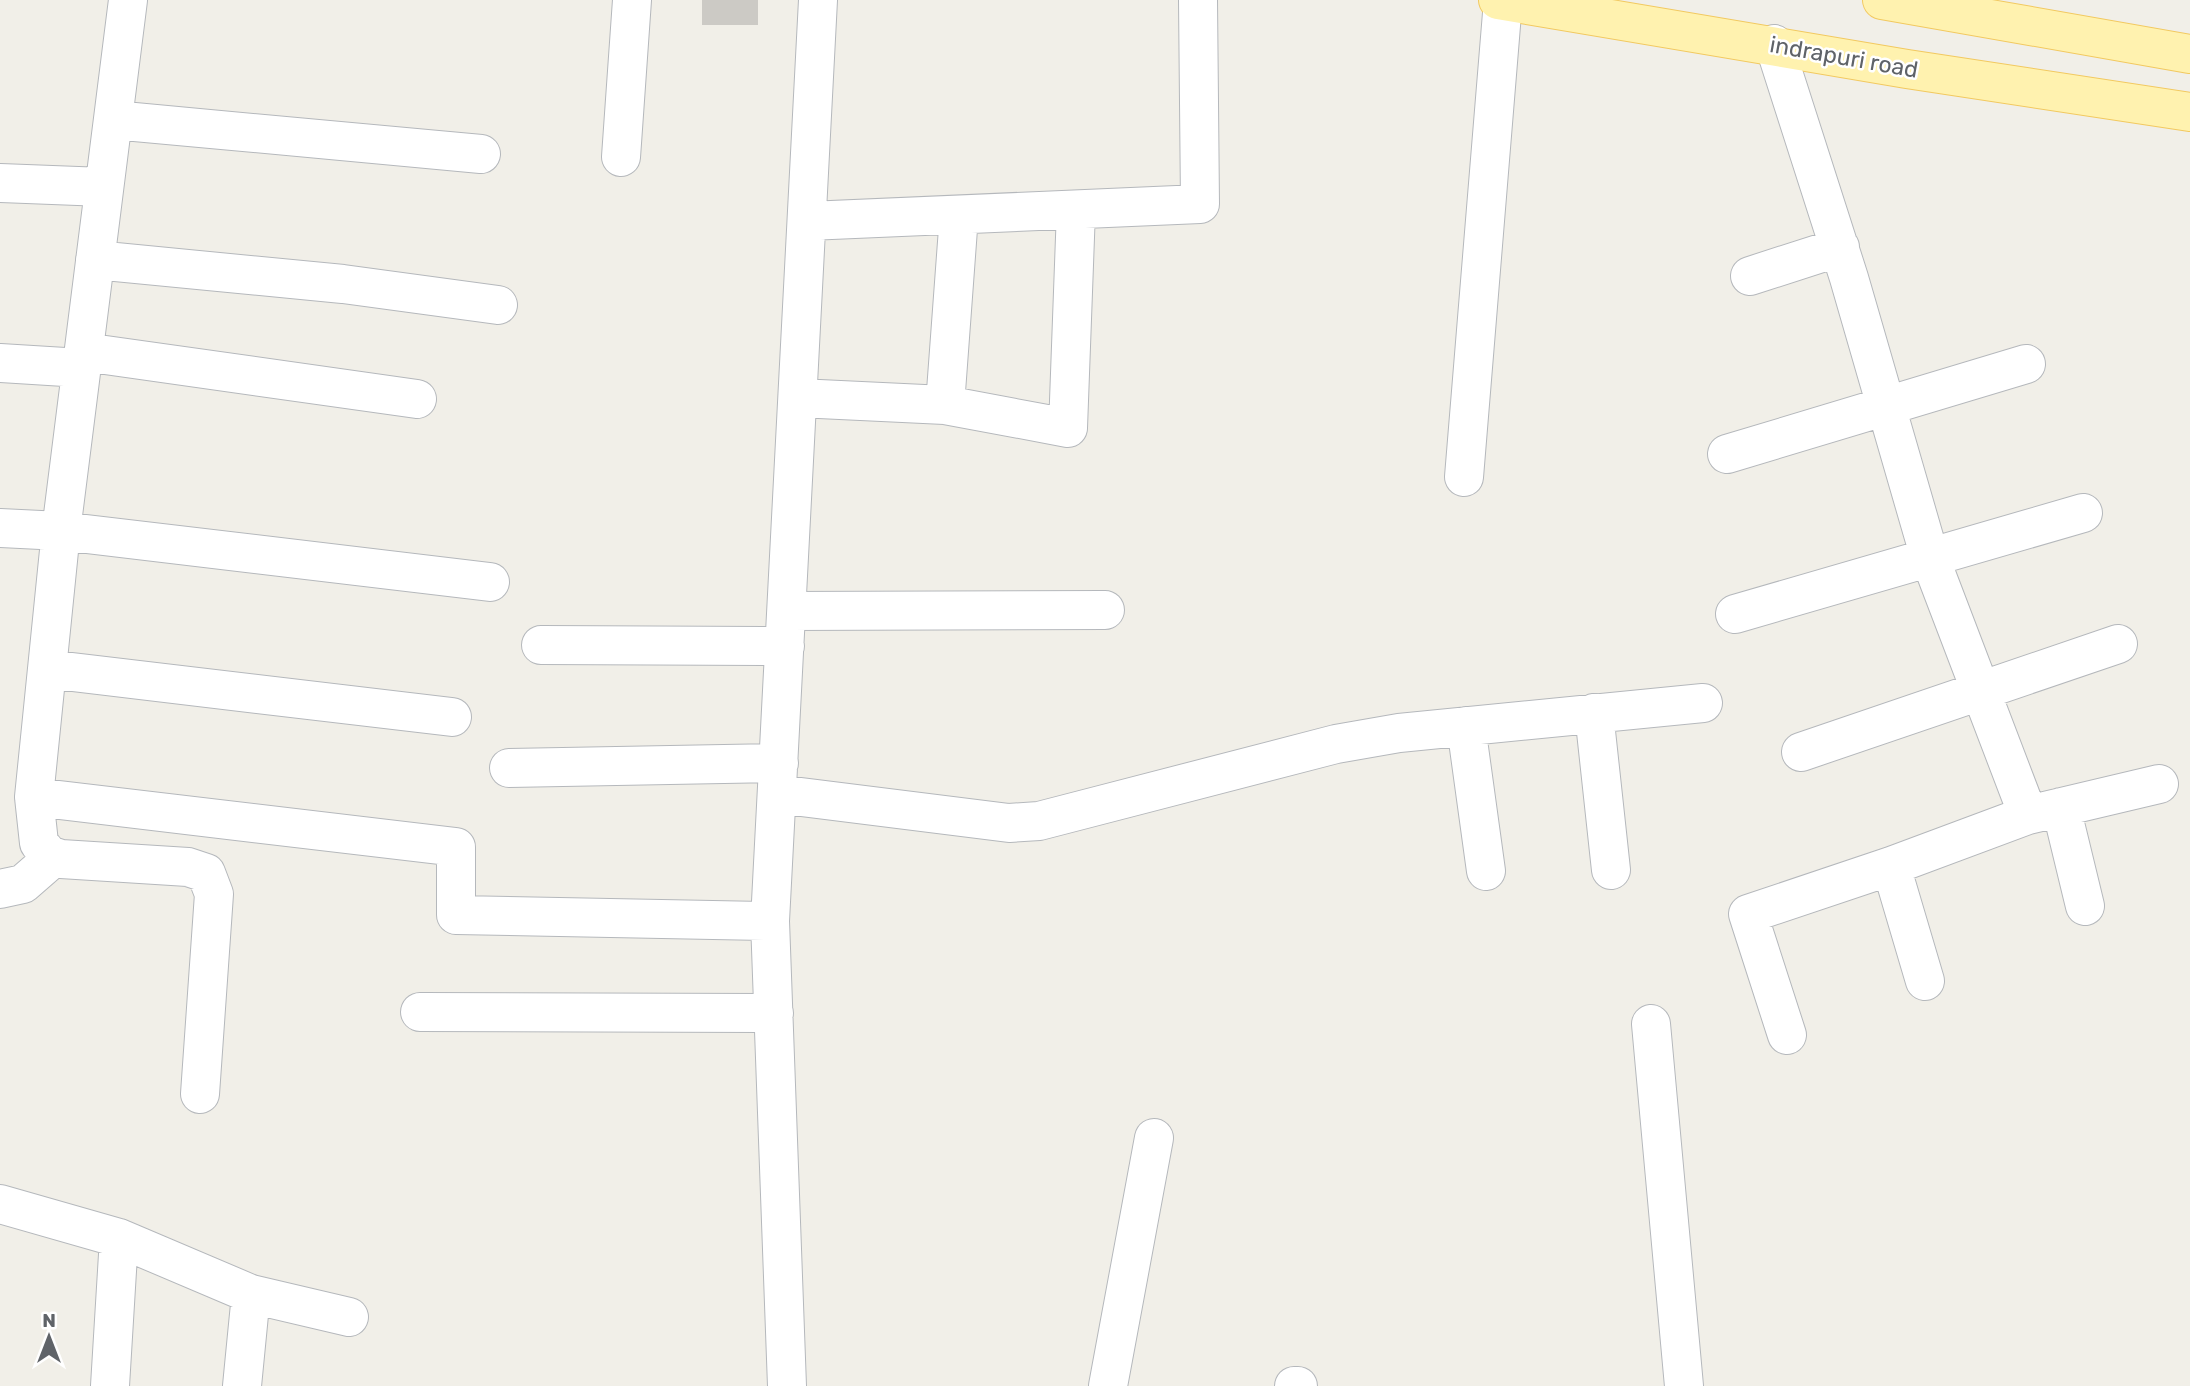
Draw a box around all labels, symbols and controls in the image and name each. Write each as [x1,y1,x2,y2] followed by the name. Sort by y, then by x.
[1768,30,1920,84] street label: indrapuri road
[14,1302,84,1372] north arrow
[42,1309,56,1332] text: N

